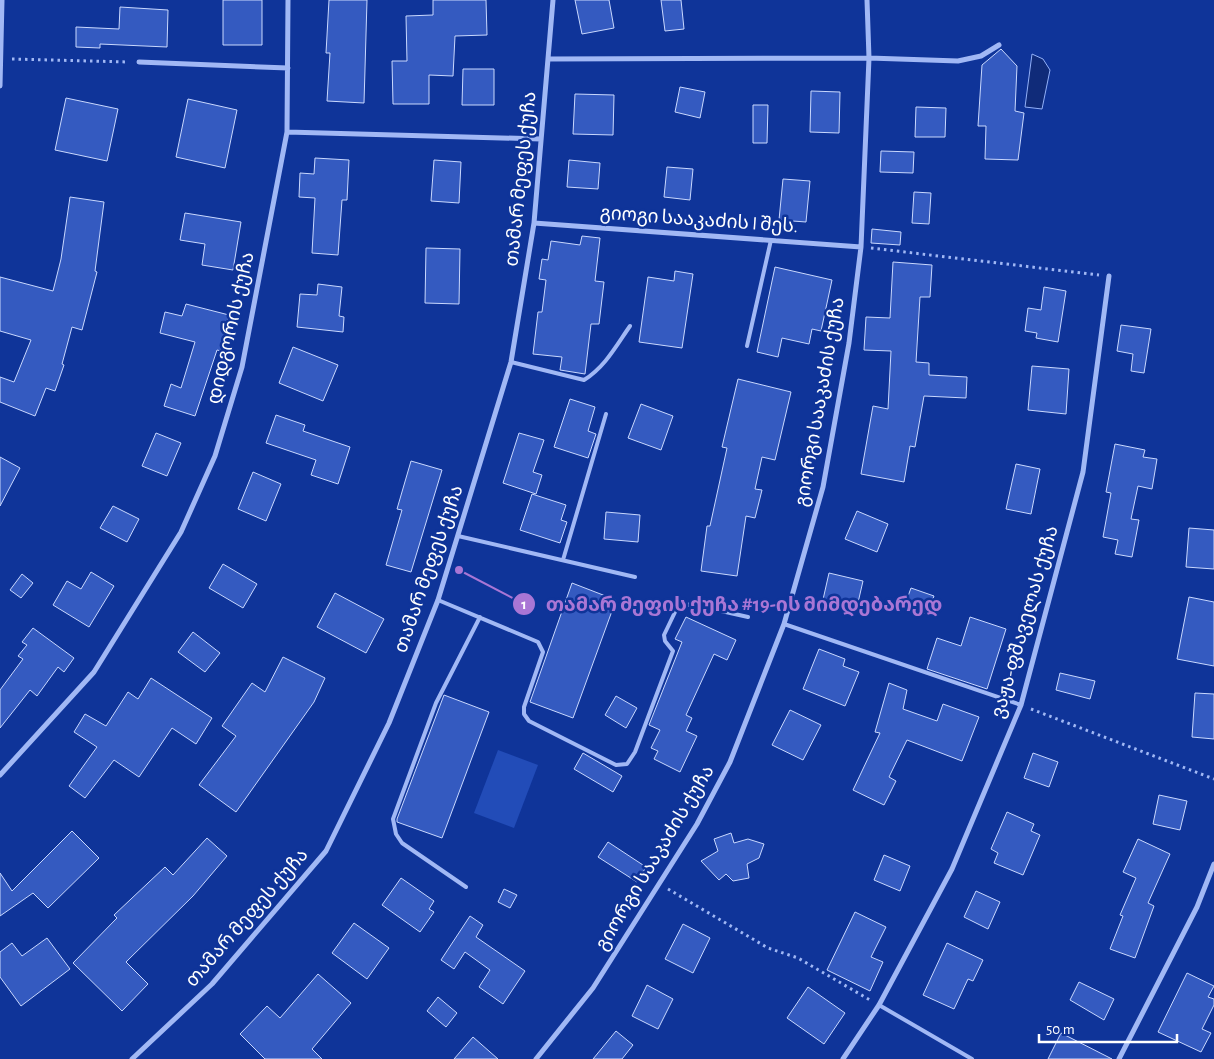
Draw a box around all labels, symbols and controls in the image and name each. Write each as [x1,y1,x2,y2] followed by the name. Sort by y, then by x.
[501,90,541,268] street label: თამარ მეფეს ქუჩა
[599,204,799,237] street label: გიოგი სააკაძის I შეს.
[203,250,260,406] street label: დიდგორის ქუჩა
[791,296,849,508] street label: გიორგი სააკაძის ქუჩა
[390,482,468,656] street label: თამარ მეფეს ქუჩა
[988,524,1064,721] street label: ვაჟა-ფშაველას ქუჩა
[511,586,953,621] callout: თამარ მეფის ქუჩა #19-ის მიმდებარედ
[546,595,942,617] text: თამარ მეფის ქუჩა #19-ის მიმდებარედ
[521,597,527,612] text: 1
[591,762,719,954] street label: გიორგი სააკაძის ქუჩა
[181,845,313,991] street label: თამარ მეფეს ქუჩა
[1039,1012,1176,1044] scale bar
[1046,1022,1075,1037] text: 50 m

